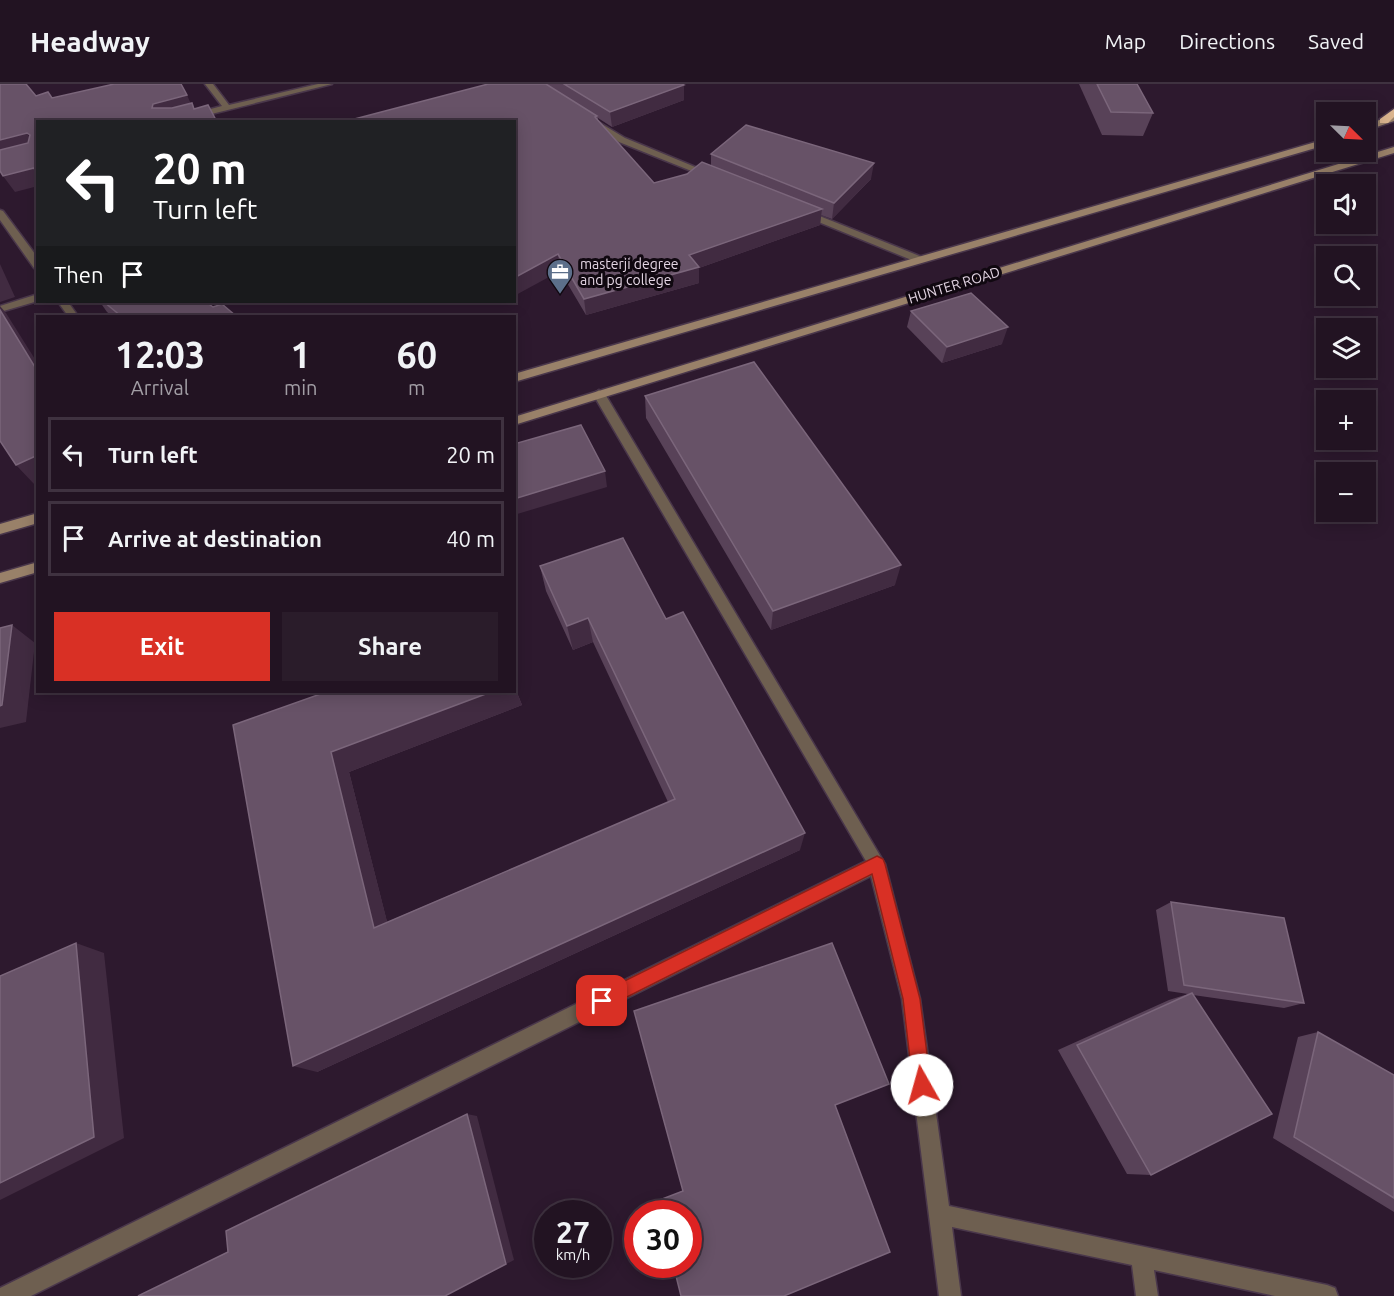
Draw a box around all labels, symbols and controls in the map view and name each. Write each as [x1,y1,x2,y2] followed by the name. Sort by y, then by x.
[30,26,150,57] text: Headway
[1105,29,1146,53] text: Map
[1179,29,1275,53] text: Directions
[1308,29,1364,53] text: Saved
[1316,102,1376,162] north arrow
[1316,102,1376,522] map controls
[54,144,132,222] icon: left
[153,145,247,192] text: 20 m
[1316,174,1376,234] button: sound
[153,194,257,224] text: Turn left
[1316,246,1376,306] button: search
[580,256,679,288] place label: masterji degree and pg college
[545,257,575,295] office icon: masterji degree and pg college
[116,258,149,291] icon: arrive
[54,262,104,287] text: Then
[906,263,1002,307] street label: HUNTER ROAD
[1316,318,1376,378] button: layers
[115,334,205,375] text: 12:03
[291,334,311,375] text: 1
[396,334,437,375] text: 60
[131,376,189,399] text: Arrival
[284,376,318,399] text: min
[408,376,425,399] text: m
[1316,390,1376,450] button: +
[57,438,90,471] icon: left
[108,442,198,467] text: Turn left
[446,442,495,467] text: 20 m
[1316,462,1376,522] button: −
[57,522,90,555] icon: arrive
[108,526,322,551] text: Arrive at destination
[446,526,495,551] text: 40 m
[54,612,270,681] button: Exit
[282,612,498,681] button: Share
[576,975,627,1026] pin
[585,984,618,1017] icon: arrive
[890,1053,954,1117] position arrow
[624,1200,702,1278] speed limit sign: 30
[556,1215,590,1249] text: 27
[556,1246,590,1263] text: km/h

